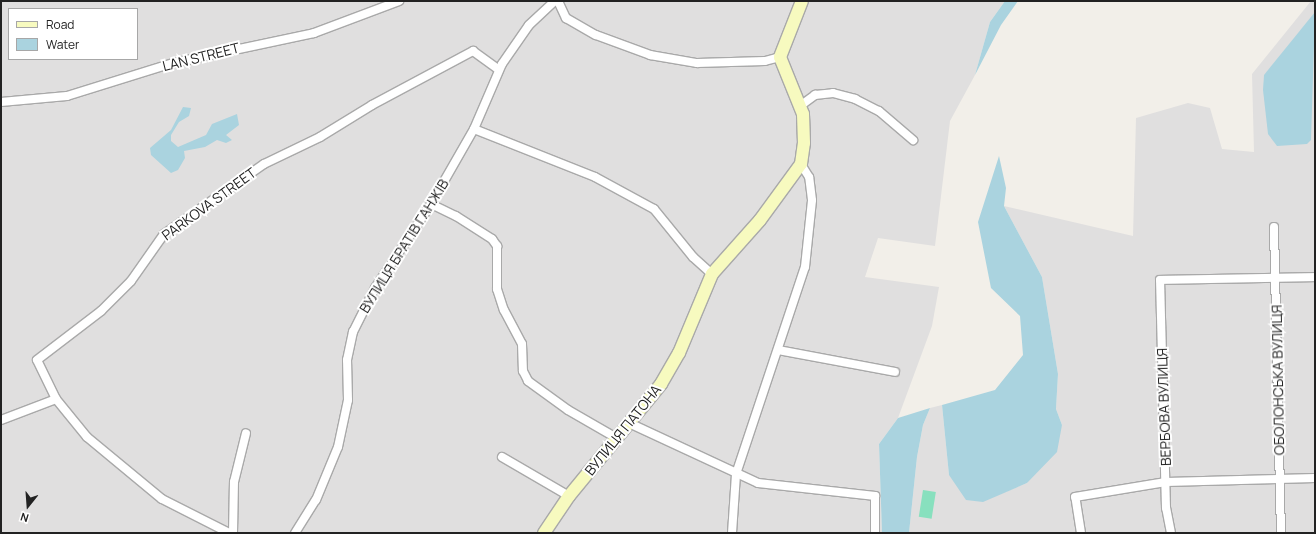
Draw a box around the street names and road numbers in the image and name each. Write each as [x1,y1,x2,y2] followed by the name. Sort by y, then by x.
[161,39,241,75] street label: LAN STREET
[159,164,259,244] street label: PARKOVA STREET
[356,176,452,316] street label: ВУЛИЦЯ БРАТІВ ГАНЖІВ
[1268,305,1288,455] street label: ОБОЛОНСЬКА ВУЛИЦЯ
[1154,348,1174,466] street label: ВЕРБОВА ВУЛИЦЯ
[581,381,665,479] street label: ВУЛИЦЯ ПАТОНА

